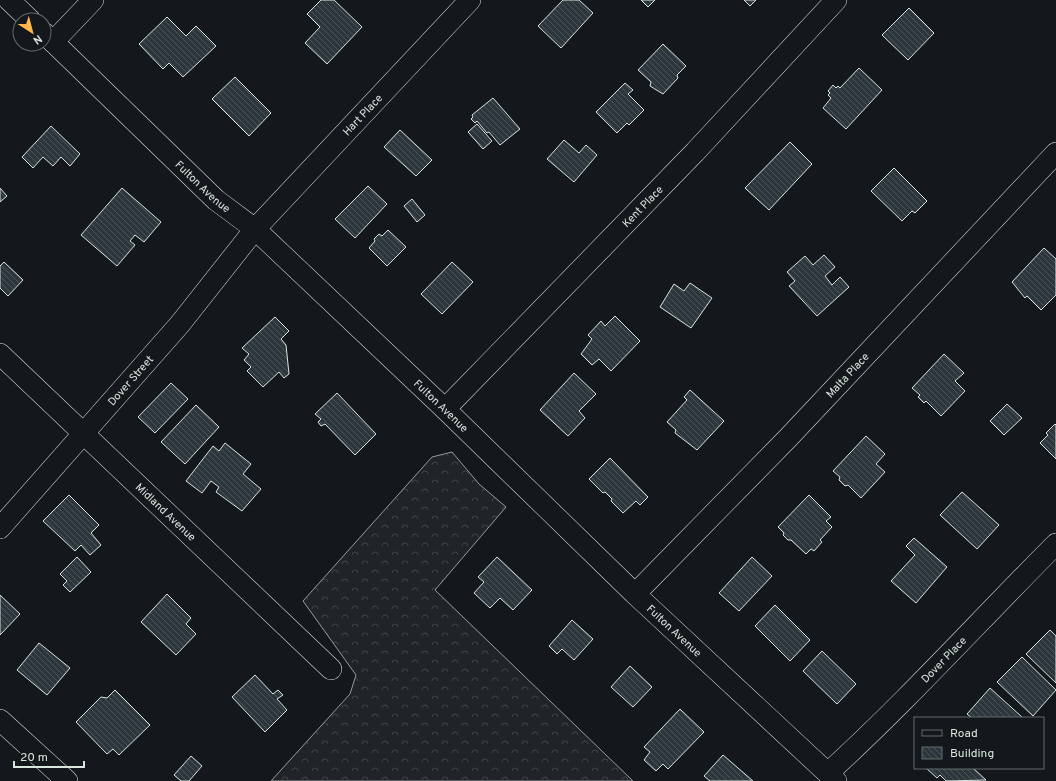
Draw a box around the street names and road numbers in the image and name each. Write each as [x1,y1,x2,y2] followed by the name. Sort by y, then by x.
[340,92,386,139] street label: Hart Place
[172,158,233,216] street label: Fulton Avenue
[620,183,667,231] street label: Kent Place
[823,350,873,401] street label: Malta Place
[105,353,157,409] street label: Dover Street
[410,377,471,436] street label: Fulton Avenue
[132,481,198,545] street label: Midland Avenue
[643,602,704,660] street label: Fulton Avenue
[919,634,970,686] street label: Dover Place

